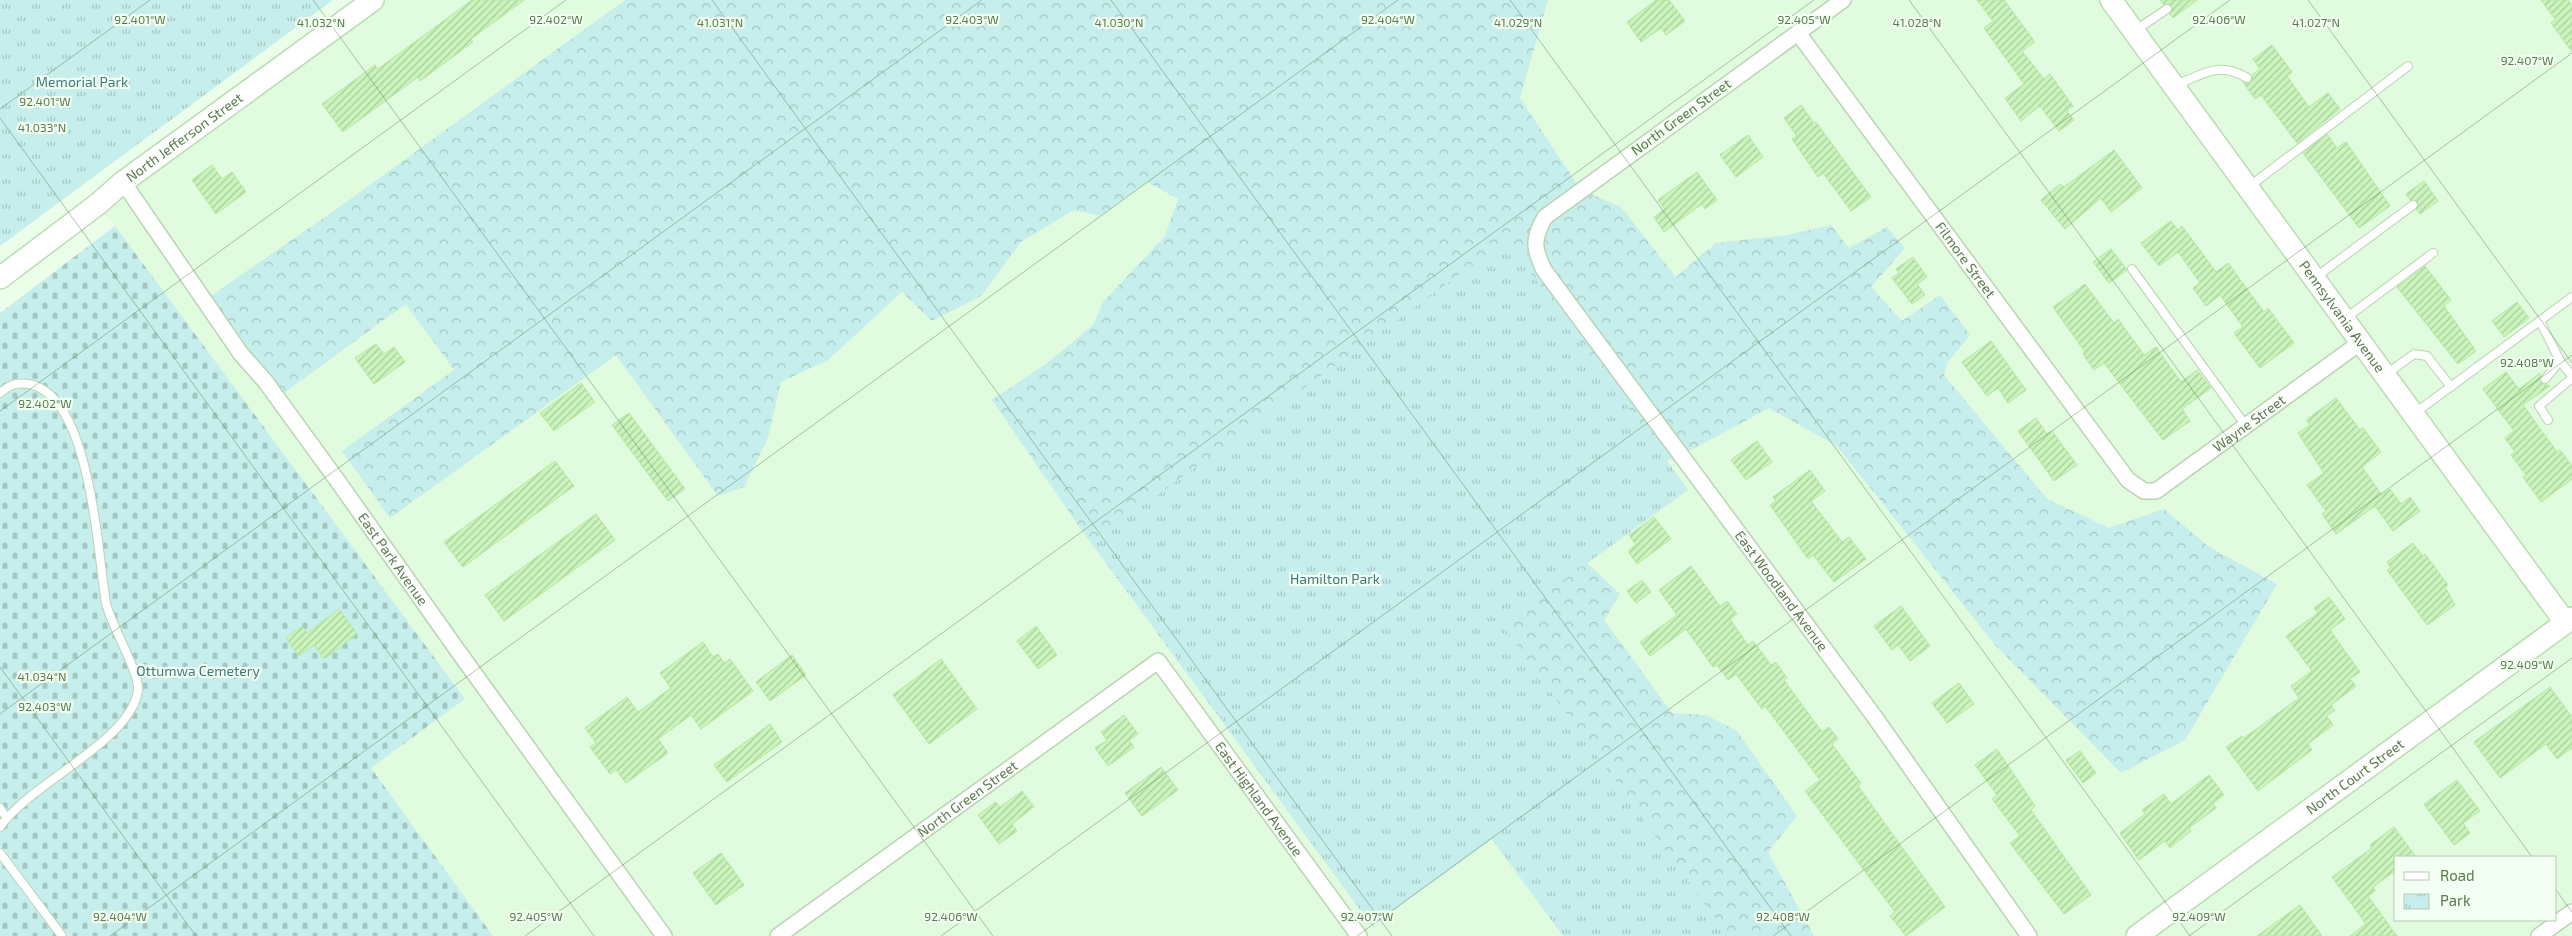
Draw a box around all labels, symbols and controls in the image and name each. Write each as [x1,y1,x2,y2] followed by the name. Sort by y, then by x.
[114,12,166,26] text: 92.401°W
[529,12,583,26] text: 92.402°W
[945,12,999,26] text: 92.403°W
[1361,12,1415,26] text: 92.404°W
[1777,12,1831,26] text: 92.405°W
[2192,12,2246,26] text: 92.406°W
[297,15,345,29] text: 41.032°N
[697,15,743,29] text: 41.031°N
[1095,15,1143,29] text: 41.030°N
[1494,15,1542,29] text: 41.029°N
[1893,15,1941,29] text: 41.028°N
[2292,15,2340,29] text: 41.027°N
[2501,53,2553,67] text: 92.407°W
[36,73,128,90] park label: Memorial Park
[1627,75,1734,159] street label: North Green Street
[122,89,246,185] street label: North Jefferson Street
[19,94,71,108] text: 92.401°W
[18,120,66,134] text: 41.033°N
[1932,218,2000,301] street label: Filmore Street
[2296,257,2389,376] street label: Pennsylvania Avenue
[2500,355,2554,369] text: 92.408°W
[2209,391,2288,455] street label: Wayne Street
[18,396,72,410] text: 92.402°W
[355,509,432,608] street label: East Park Avenue
[1732,527,1832,654] street label: East Woodland Avenue
[1290,570,1380,587] park label: Hamilton Park
[2500,657,2554,671] text: 92.409°W
[136,662,260,679] park label: Ottumwa Cemetery
[17,669,67,683] text: 41.034°N
[18,699,72,713] text: 92.403°W
[2302,735,2407,818] street label: North Court Street
[1212,738,1307,859] street label: East Highland Avenue
[914,756,1021,840] street label: North Green Street
[2394,856,2557,921] legend
[2440,866,2475,884] text: Road
[2440,891,2471,909] text: Park
[93,909,147,923] text: 92.404°W
[509,909,563,923] text: 92.405°W
[924,909,978,923] text: 92.406°W
[1341,909,1393,923] text: 92.407°W
[1756,909,1810,923] text: 92.408°W
[2172,909,2226,923] text: 92.409°W

